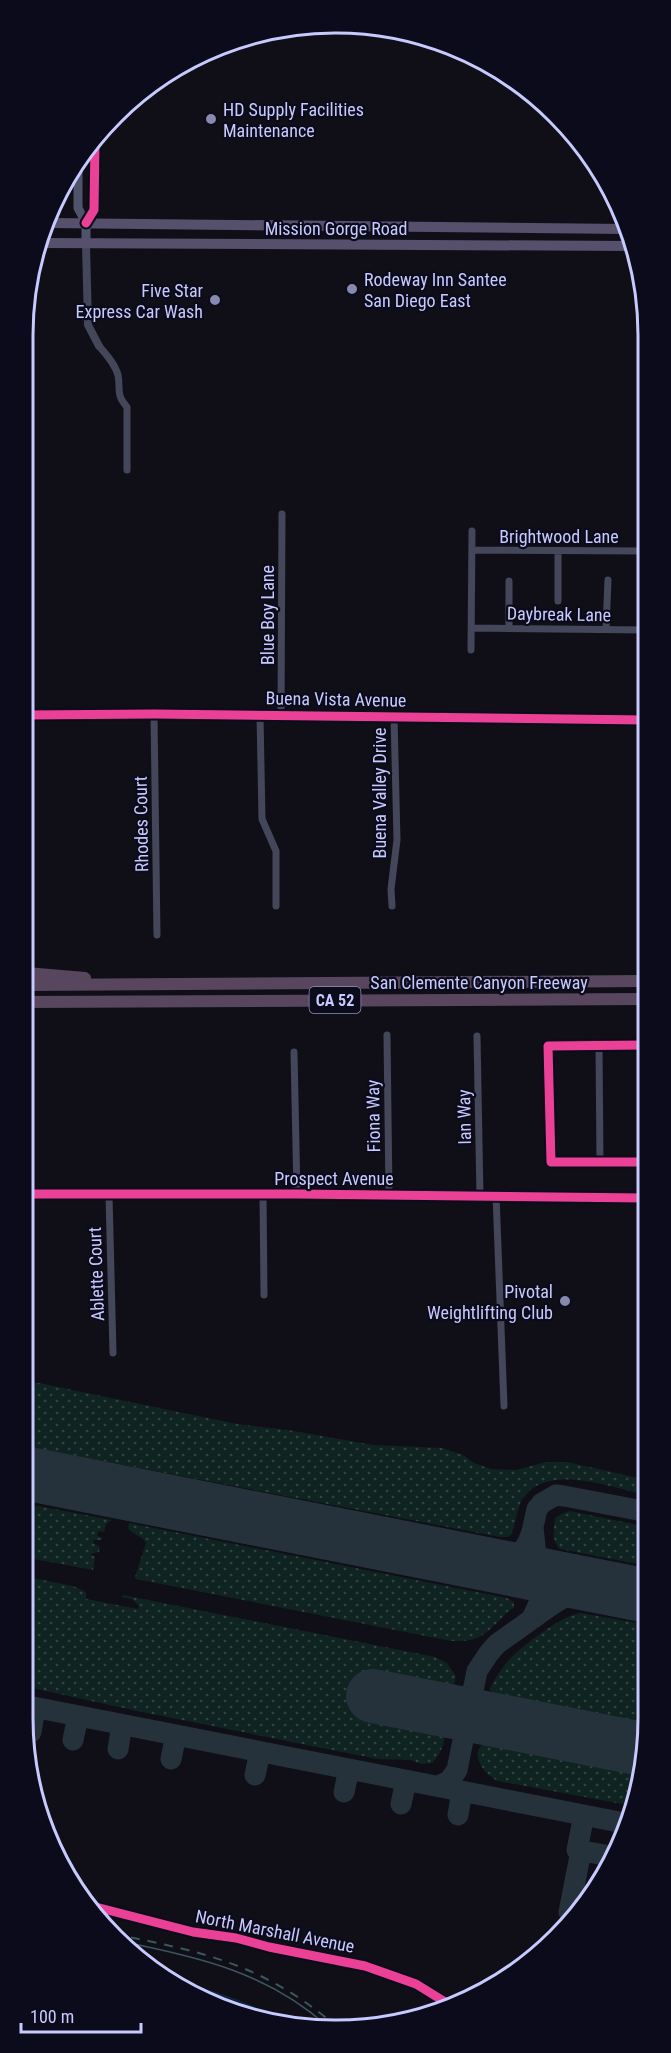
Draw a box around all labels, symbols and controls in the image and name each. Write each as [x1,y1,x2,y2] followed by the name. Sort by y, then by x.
[223,99,364,141] place label: HD Supply Facilities Maintenance
[204,112,218,126] marker: HD Supply Facilities Maintenance
[265,218,407,239] street label: Mission Gorge Road
[364,269,507,311] place label: Rodeway Inn Santee San Diego East
[76,280,204,322] place label: Five Star Express Car Wash
[345,282,359,296] marker: Rodeway Inn Santee San Diego East
[208,293,222,307] marker: Five Star Express Car Wash
[499,526,619,547] street label: Brightwood Lane
[257,565,278,665] street label: Blue Boy Lane
[507,603,611,625] street label: Daybreak Lane
[265,687,407,711] street label: Buena Vista Avenue
[369,728,390,858] street label: Buena Valley Drive
[130,776,152,872] street label: Rhodes Court
[370,972,588,993] street label: San Clemente Canyon Freeway
[310,987,360,1013] road number: CA 52
[362,1079,384,1153] street label: Fiona Way
[453,1089,475,1145] street label: Ian Way
[274,1168,394,1189] street label: Prospect Avenue
[84,1227,108,1321] street label: Ablette Court
[427,1281,553,1323] place label: Pivotal Weightlifting Club
[558,1294,572,1308] marker: Pivotal Weightlifting Club
[194,1905,356,1957] street label: North Marshall Avenue
[21,1996,141,2034] scale bar
[30,2006,74,2027] text: 100 m

